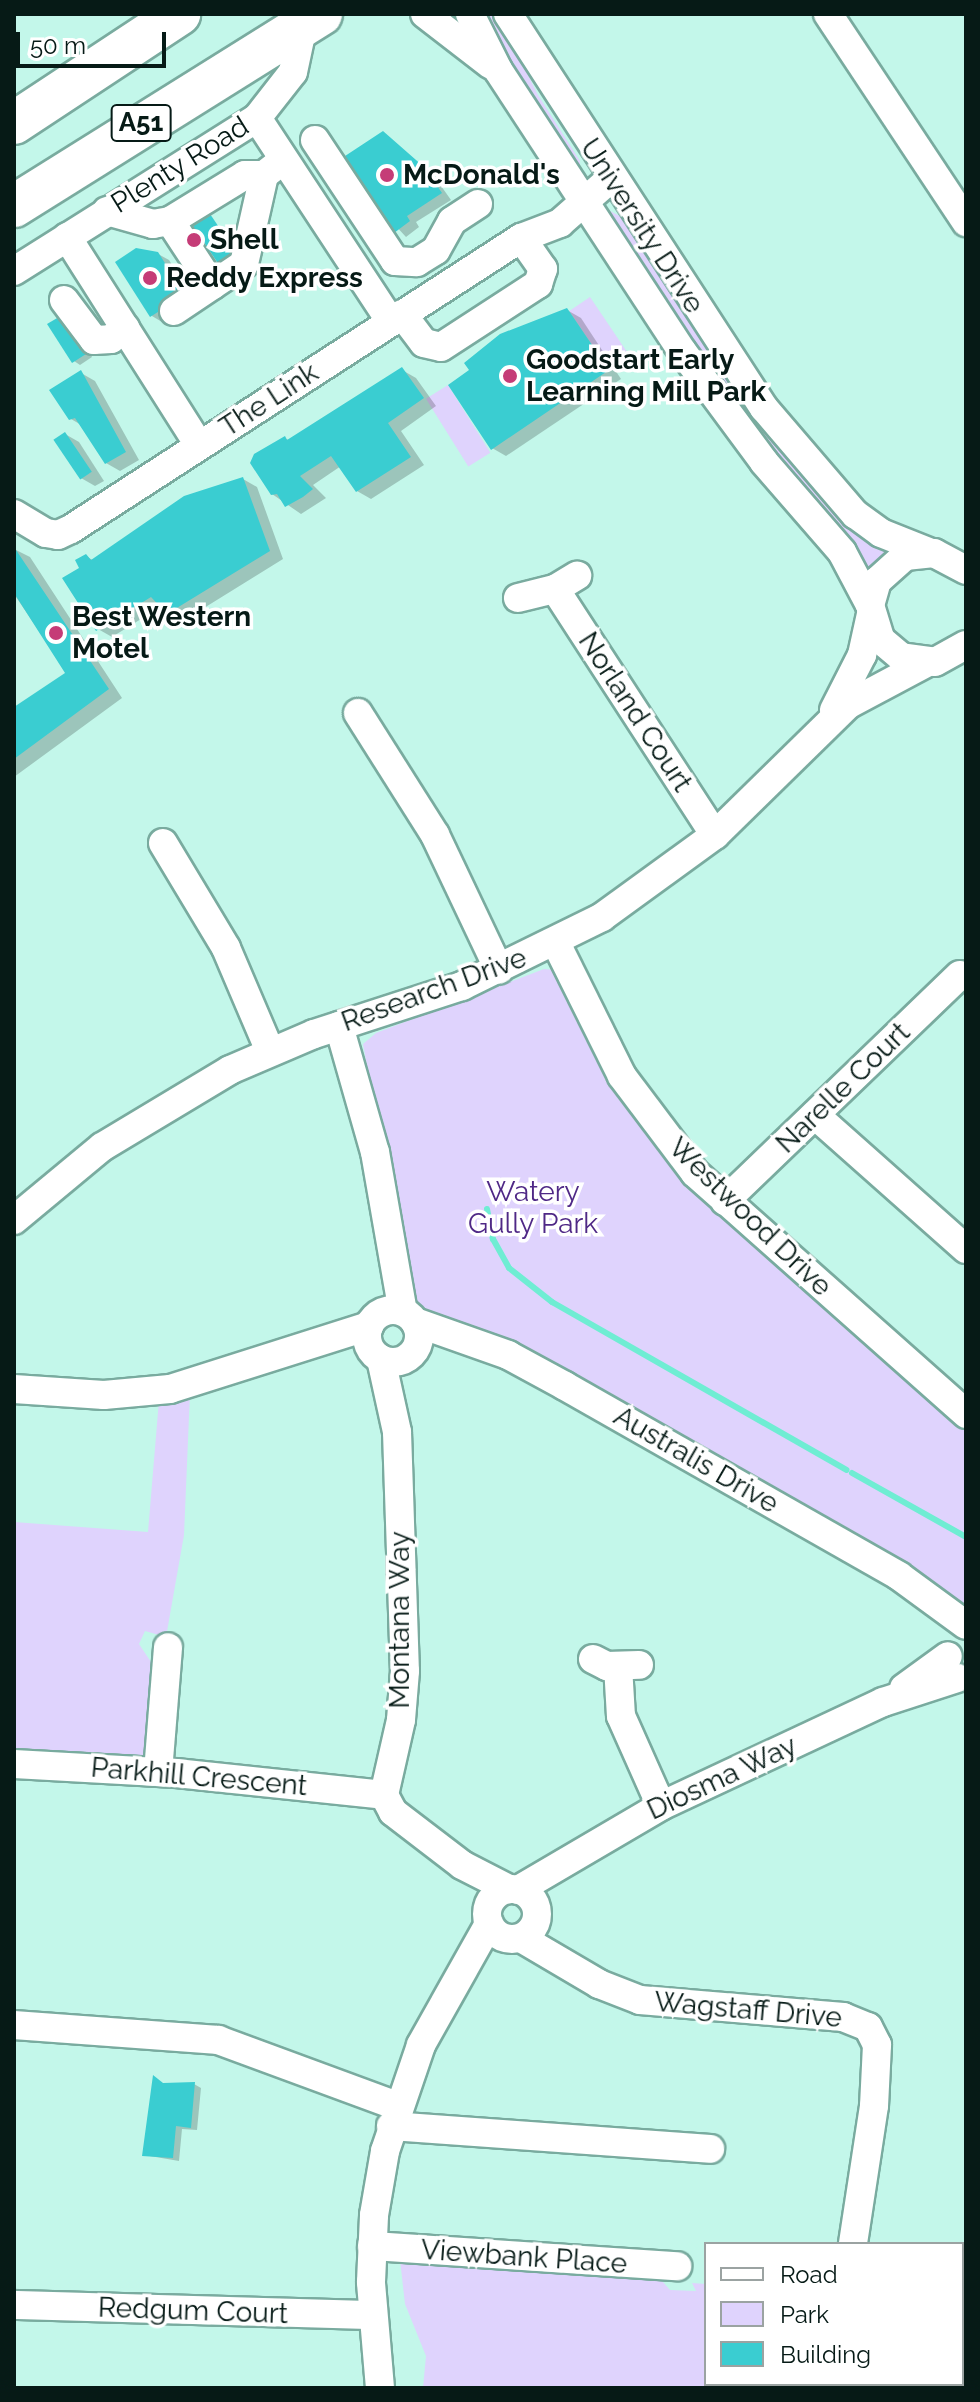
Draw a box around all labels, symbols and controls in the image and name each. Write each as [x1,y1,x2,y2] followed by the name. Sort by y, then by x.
[20,16,170,66] scale bar
[30,31,86,60] text: 50 m
[109,101,173,145] road number: A51
[105,109,255,221] street label: Plenty Road
[573,132,711,320] street label: University Drive
[403,158,560,192] place label: McDonald's
[378,166,396,184] marker: McDonald's
[210,223,279,257] place label: Shell
[185,231,203,249] marker: Shell
[166,261,364,295] place label: Reddy Express
[141,269,159,287] marker: Reddy Express
[526,343,767,409] place label: Goodstart Early Learning Mill Park
[213,356,325,444] street label: The Link
[501,367,519,385] marker: Goodstart Early Learning Mill Park
[72,600,252,666] place label: Best Western Motel
[47,624,65,642] marker: Best Western Motel
[571,626,699,798] street label: Norland Court
[337,941,531,1039] street label: Research Drive
[769,1016,917,1160] street label: Narelle Court
[661,1131,839,1303] street label: Westwood Drive
[468,1175,598,1241] park label: Watery Gully Park
[608,1399,784,1521] street label: Australis Drive
[383,1531,417,1709] street label: Montana Way
[641,1728,803,1828] street label: Diosma Way
[89,1751,309,1803] street label: Parkhill Crescent
[653,1985,843,2035] street label: Wagstaff Drive
[420,2233,628,2281] street label: Viewbank Place
[704,2242,964,2386] legend
[780,2260,838,2289] text: Road
[97,2291,289,2331] street label: Redgum Court
[780,2300,829,2329] text: Park
[780,2340,871,2369] text: Building

